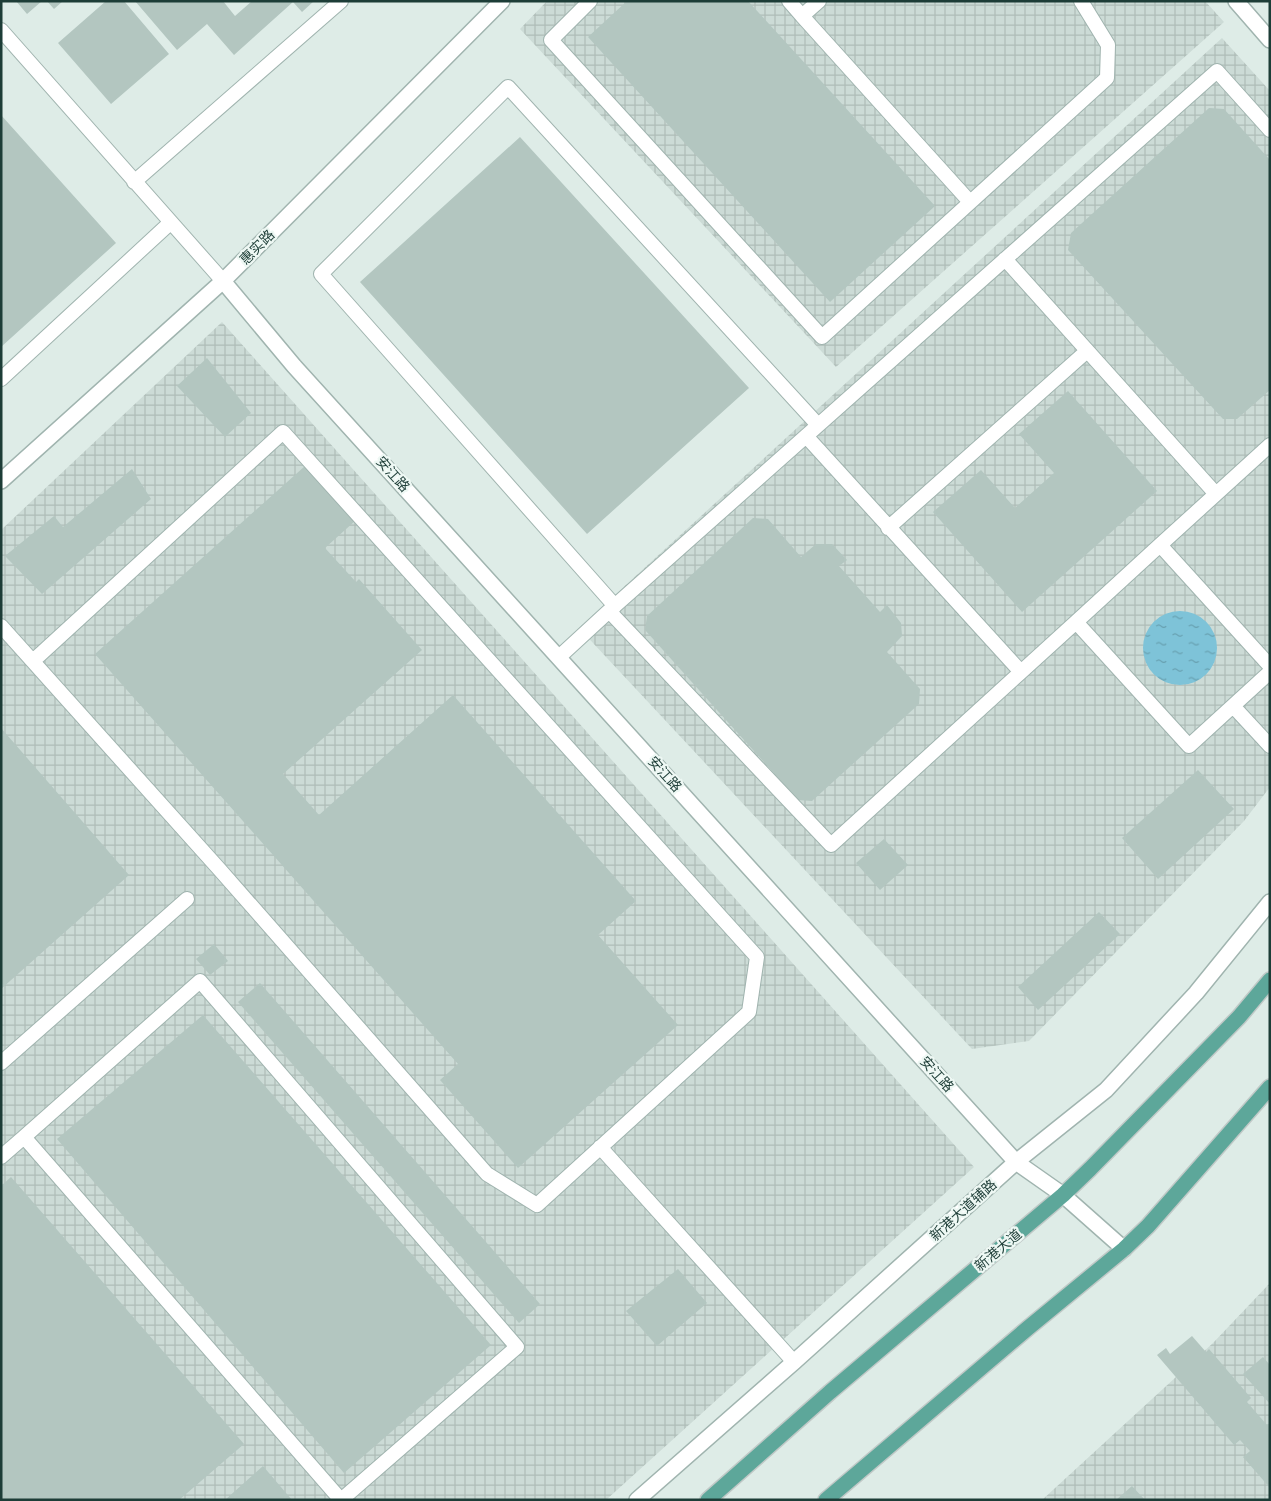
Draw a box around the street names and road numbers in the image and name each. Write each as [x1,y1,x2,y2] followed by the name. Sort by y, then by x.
[236,226,278,268] street label: 惠实路
[372,452,414,496] street label: 安江路
[644,752,686,796] street label: 安江路
[916,1052,958,1096] street label: 安江路
[926,1175,1000,1245] street label: 新港大道辅路
[971,1225,1025,1275] street label: 新港大道

